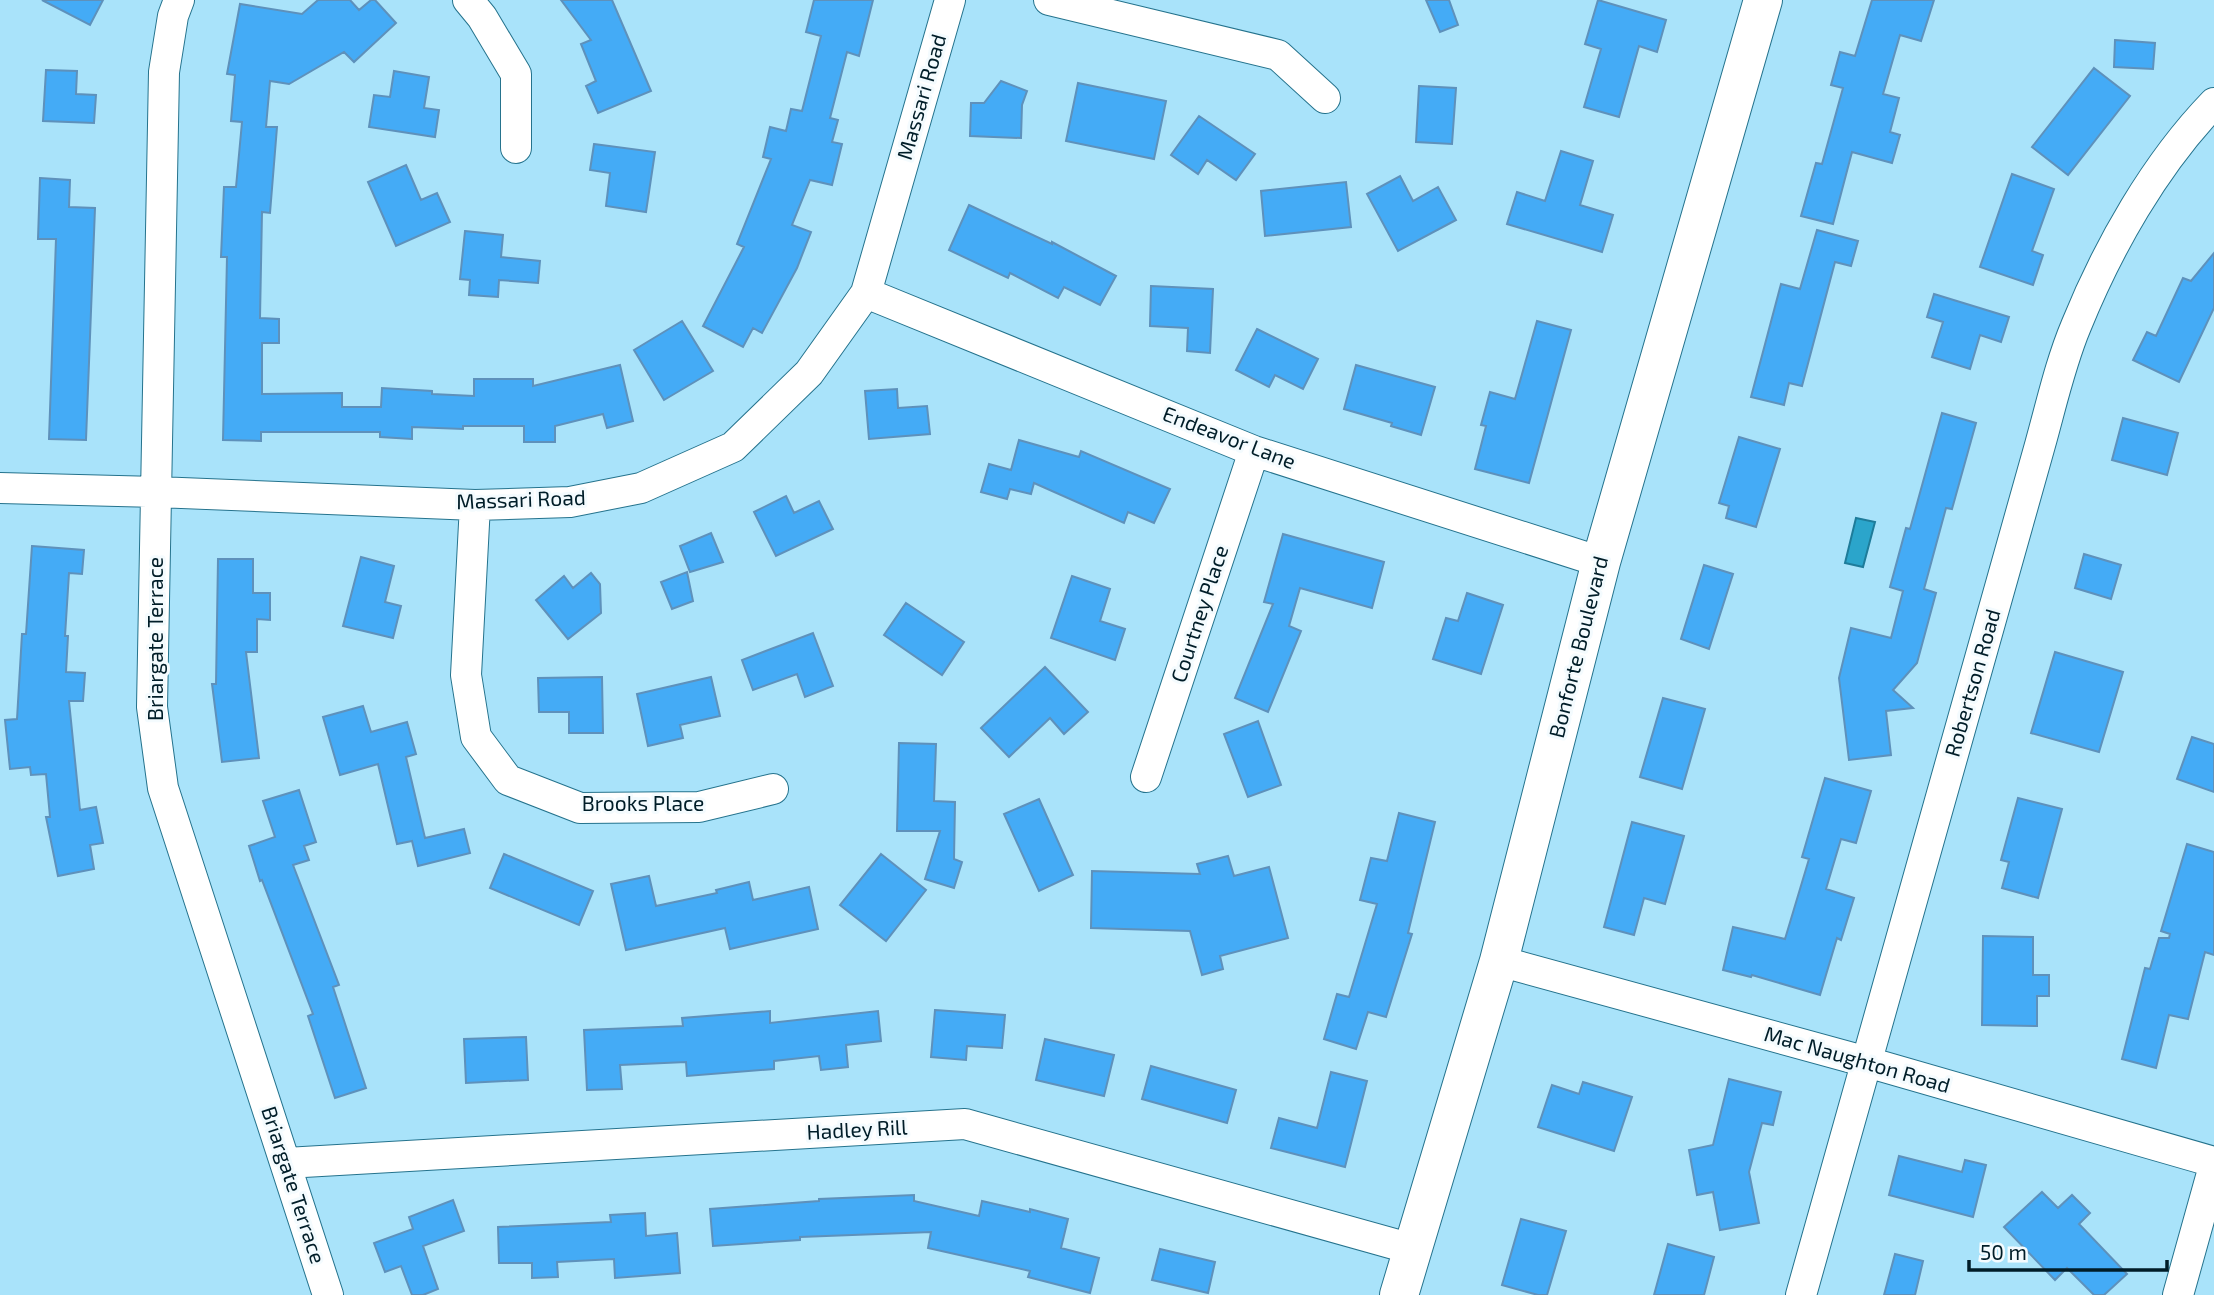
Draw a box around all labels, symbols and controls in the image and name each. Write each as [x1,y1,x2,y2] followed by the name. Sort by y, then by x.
[891,31,950,162] street label: Massari Road
[1160,400,1299,473] street label: Endeavor Lane
[456,484,586,513] street label: Massari Road
[1165,542,1232,685] street label: Courtney Place
[1543,553,1612,740] street label: Bonforte Boulevard
[142,557,167,721] street label: Briargate Terrace
[1939,606,2005,759] street label: Robertson Road
[582,790,704,815] street label: Brooks Place
[1762,1020,1953,1097] street label: Mac Naughton Road
[257,1103,332,1266] street label: Briargate Terrace
[806,1113,909,1144] street label: Hadley Rill
[1969,1228,2167,1272] scale bar
[1980,1239,2027,1264] text: 50 m

